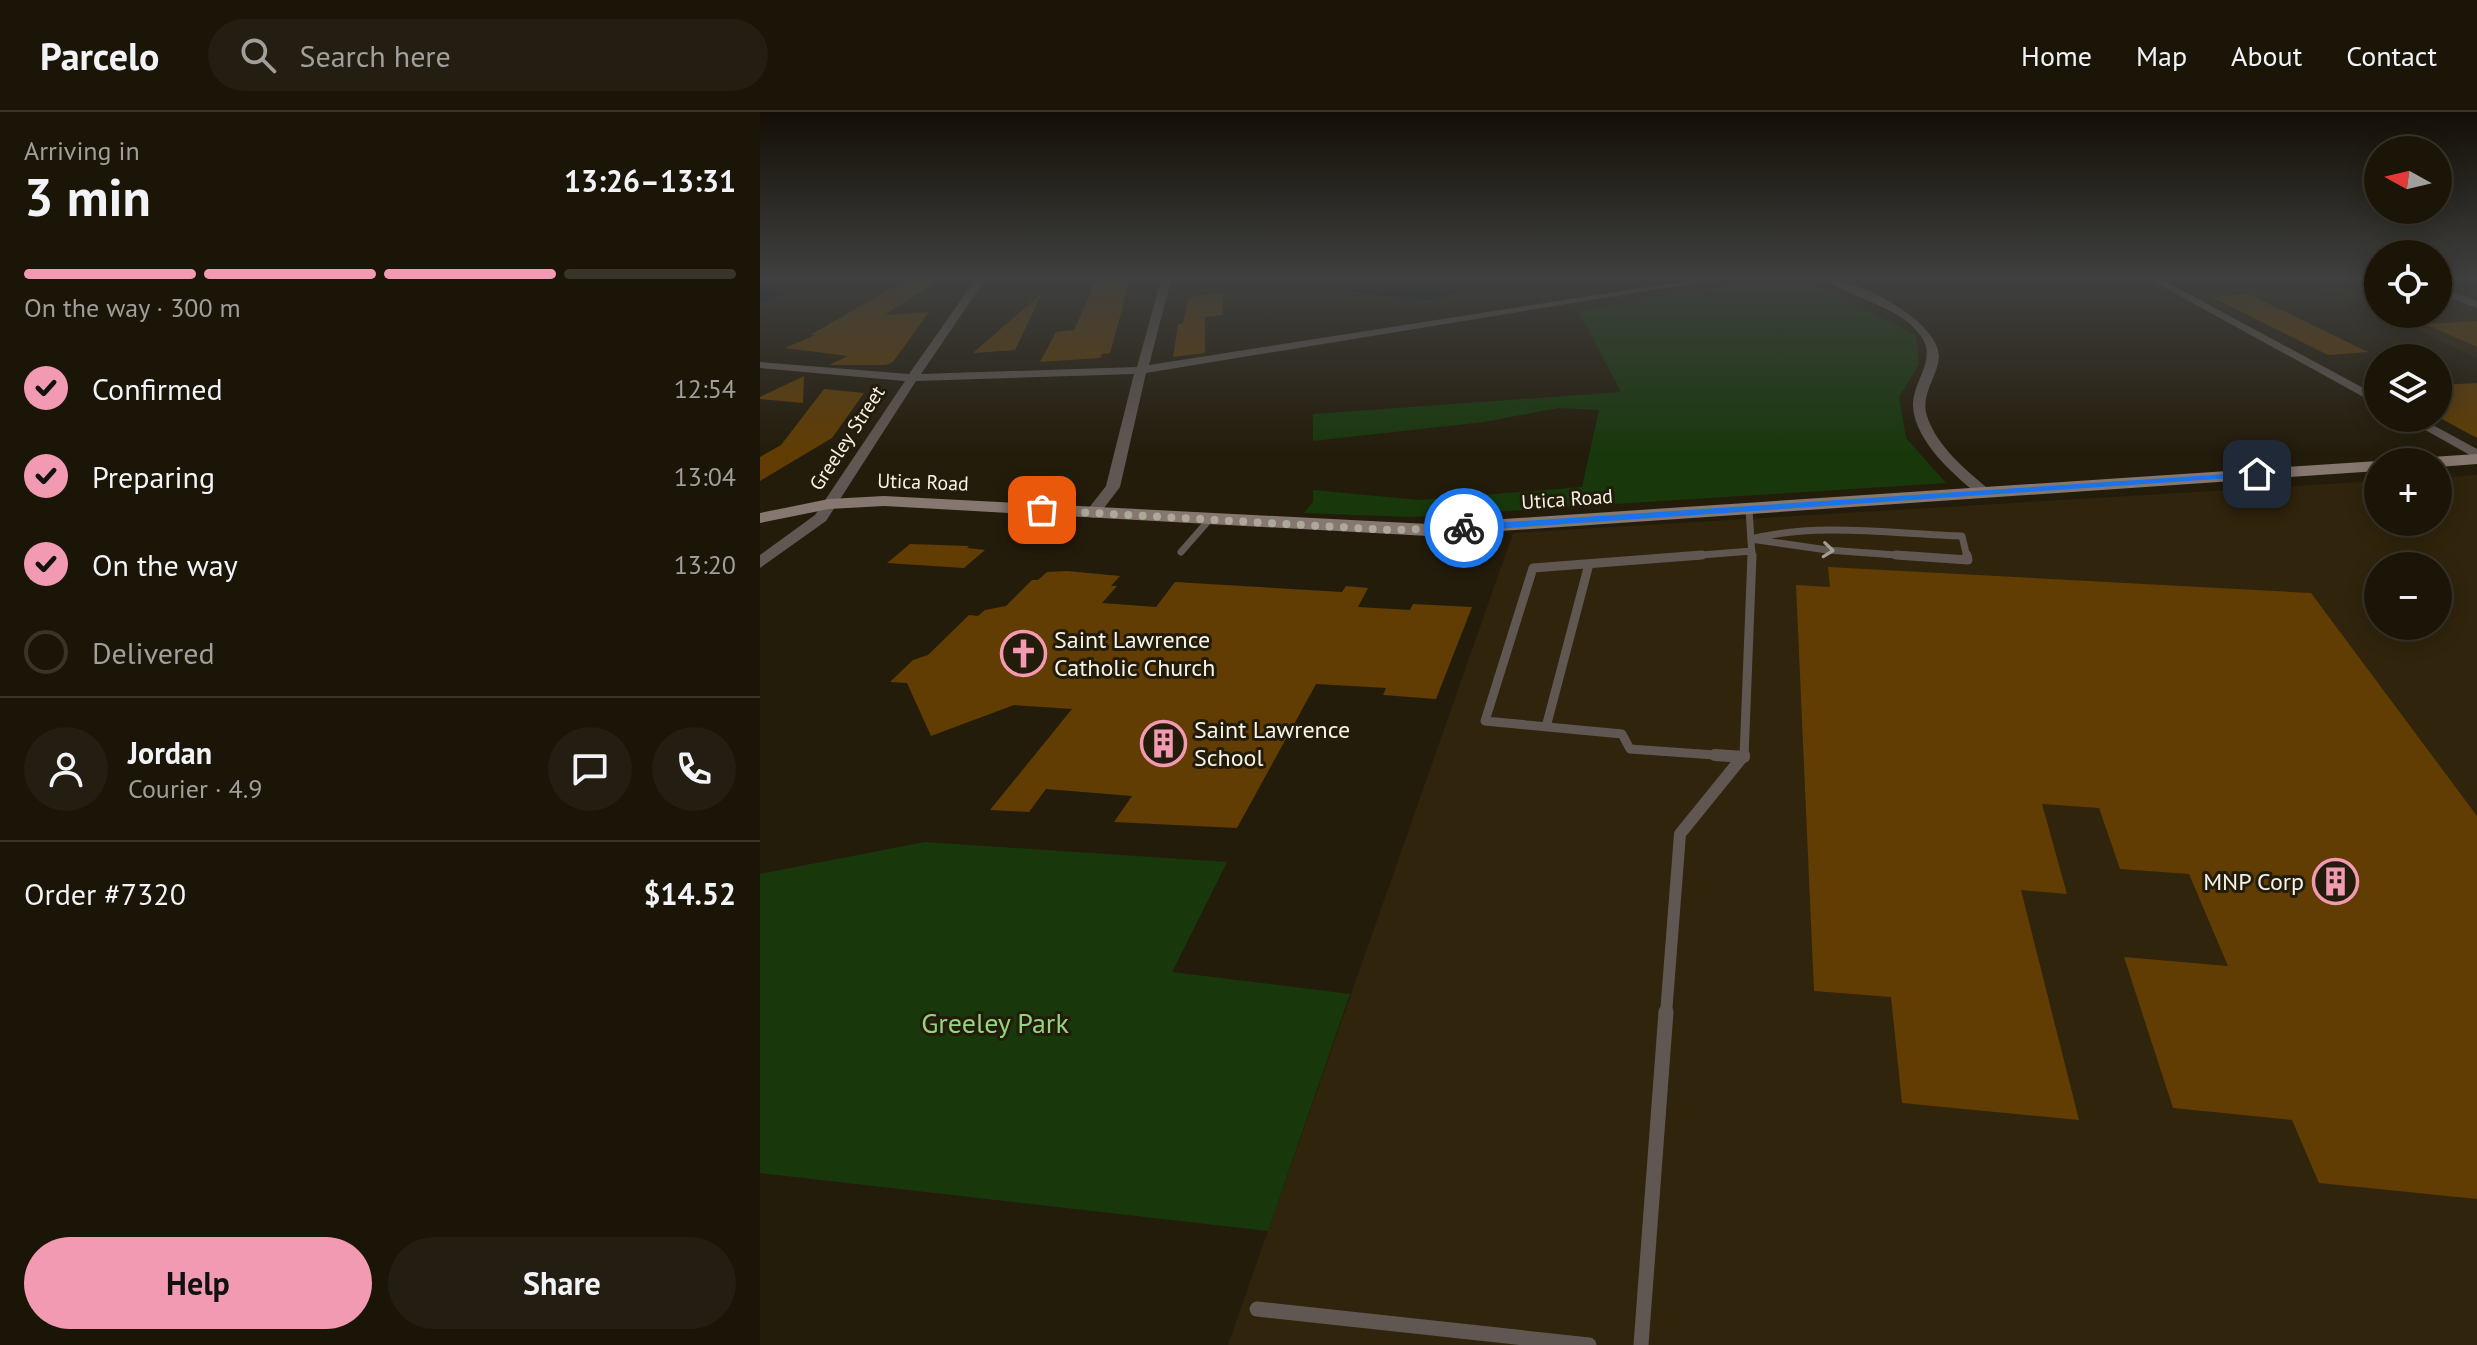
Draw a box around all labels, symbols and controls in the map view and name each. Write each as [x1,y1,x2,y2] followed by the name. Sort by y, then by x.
[208,19,768,91] search box
[40,31,160,80] text: Parcelo
[236,33,280,77] icon: search
[300,36,451,75] text: Search here
[2021,37,2092,74] text: Home
[2136,37,2187,74] text: Map
[2231,37,2302,74] text: About
[2346,37,2437,74] text: Contact
[24,134,140,167] text: Arriving in
[2364,136,2452,224] north arrow
[2364,136,2452,640] map controls
[564,161,736,200] text: 13:26–13:31
[24,163,151,230] text: 3 min
[2364,240,2452,328] button: locate
[24,291,241,324] text: On the way · 300 m
[2364,344,2452,432] button: layers
[24,366,68,410] icon: check
[92,369,223,408] text: Confirmed
[674,372,736,405] text: 12:54
[803,381,891,495] street label: Greeley Street
[2223,440,2291,508] pin
[2364,448,2452,536] button: +
[2235,452,2279,496] icon: home
[24,454,68,498] icon: check
[92,457,215,496] text: Preparing
[674,460,736,493] text: 13:04
[877,467,969,497] street label: Utica Road
[1008,476,1076,544] pin
[1520,483,1614,515] street label: Utica Road
[1020,488,1064,532] icon: bag
[1424,488,1504,568] courier
[1442,506,1486,550] icon: bike
[1822,541,1835,558] one-way arrow
[24,542,68,586] icon: check
[92,545,238,584] text: On the way
[674,548,736,581] text: 13:20
[2364,552,2452,640] button: −
[1054,624,1215,683] place label: Saint Lawrence Catholic Church
[999,630,1047,678] church icon: Saint Lawrence Catholic Church
[92,633,215,672] text: Delivered
[1194,714,1350,773] place label: Saint Lawrence School
[1139,720,1187,768] building icon: Saint Lawrence School
[24,727,108,811] button: person
[548,727,632,811] button: chat
[652,727,736,811] button: phone
[128,733,212,772] text: Jordan
[128,772,262,805] text: Courier · 4.9
[2311,858,2359,906] building icon: MNP Corp
[2203,866,2304,897] place label: MNP Corp
[24,874,186,913] text: Order #7320
[644,874,736,913] text: $14.52
[921,1004,1069,1041] park label: Greeley Park
[24,1237,372,1329] button: Help
[388,1237,736,1329] button: Share

